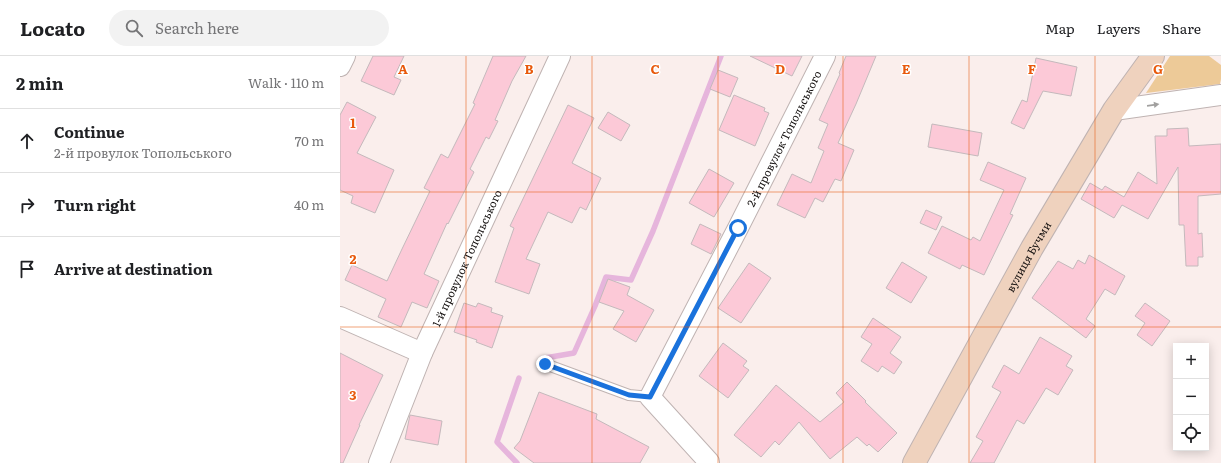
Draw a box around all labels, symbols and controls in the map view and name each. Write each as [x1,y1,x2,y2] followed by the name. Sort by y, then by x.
[109,10,389,46] search box
[20,14,85,42] text: Locato
[155,16,239,39] text: Search here
[123,17,145,39] icon: search
[1045,18,1075,38] text: Map
[1097,18,1140,38] text: Layers
[1162,18,1201,38] text: Share
[398,59,408,78] text: A
[525,59,534,78] text: B
[650,59,660,78] text: C
[775,59,785,78] text: D
[902,59,911,78] text: E
[1028,59,1036,78] text: F
[1153,59,1163,78] text: G
[742,67,825,209] street label: 2-й провулок Топольського
[16,70,64,95] text: 2 min
[248,73,324,92] text: Walk · 110 m
[1147,102,1159,108] one-way arrow
[350,113,356,132] text: 1
[54,120,124,143] text: Continue
[16,130,38,152] icon: ahead
[295,131,324,150] text: 70 m
[54,143,232,162] text: 2-й провулок Топольського
[427,187,505,329] street label: 1-й провулок Топольського
[54,193,136,216] text: Turn right
[16,194,38,216] icon: right
[294,195,324,214] text: 40 m
[1002,218,1054,295] street label: вулиця Бучми
[729,219,747,237] route start
[350,249,357,268] text: 2
[54,257,213,280] text: Arrive at destination
[16,258,38,280] icon: arrive
[1173,343,1209,451] map controls
[1173,343,1209,379] button: +
[536,355,554,373] route end
[1173,379,1209,415] button: −
[349,385,357,404] text: 3
[1173,415,1209,451] button: locate

